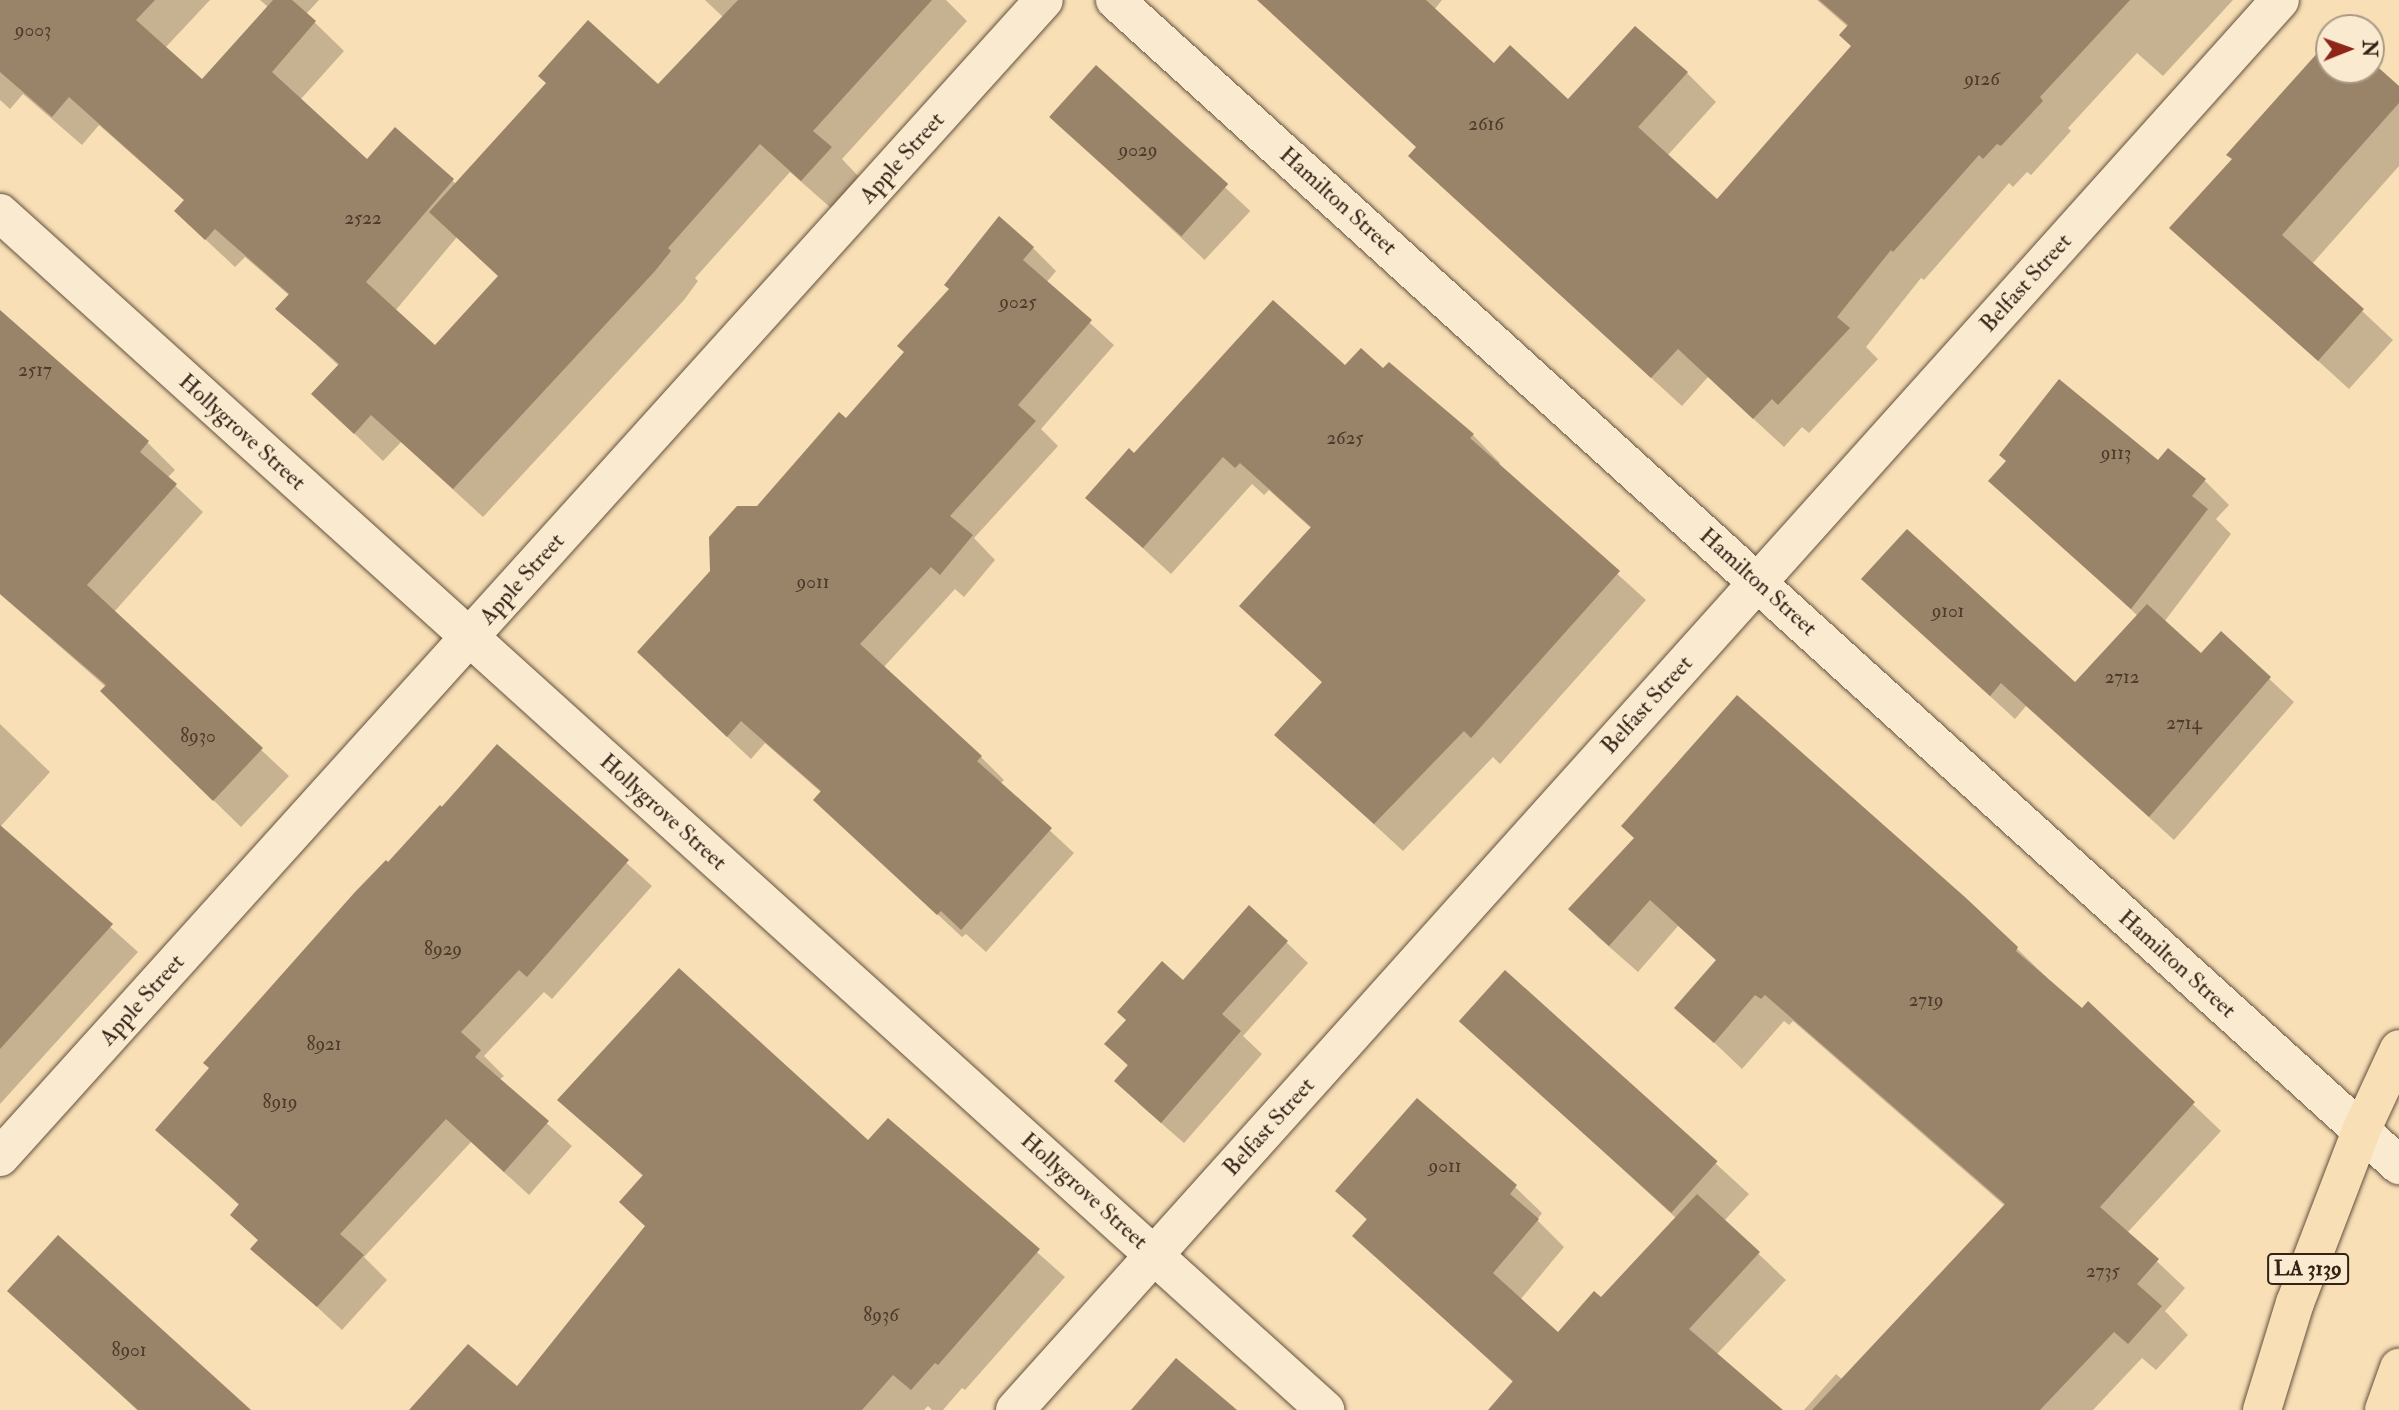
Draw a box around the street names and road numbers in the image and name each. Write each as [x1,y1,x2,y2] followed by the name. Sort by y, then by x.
[854,107,950,209] street label: Apple Street
[1274,141,1402,261] street label: Hamilton Street
[1975,228,2077,338] street label: Belfast Street
[173,368,311,496] street label: Hollygrove Street
[1694,522,1822,642] street label: Hamilton Street
[474,528,570,630] street label: Apple Street
[1596,650,1698,760] street label: Belfast Street
[594,748,732,876] street label: Hollygrove Street
[2113,904,2241,1024] street label: Hamilton Street
[94,949,190,1051] street label: Apple Street
[1218,1072,1320,1182] street label: Belfast Street
[1015,1127,1153,1255] street label: Hollygrove Street
[2266,1252,2350,1286] road number: LA 3139

